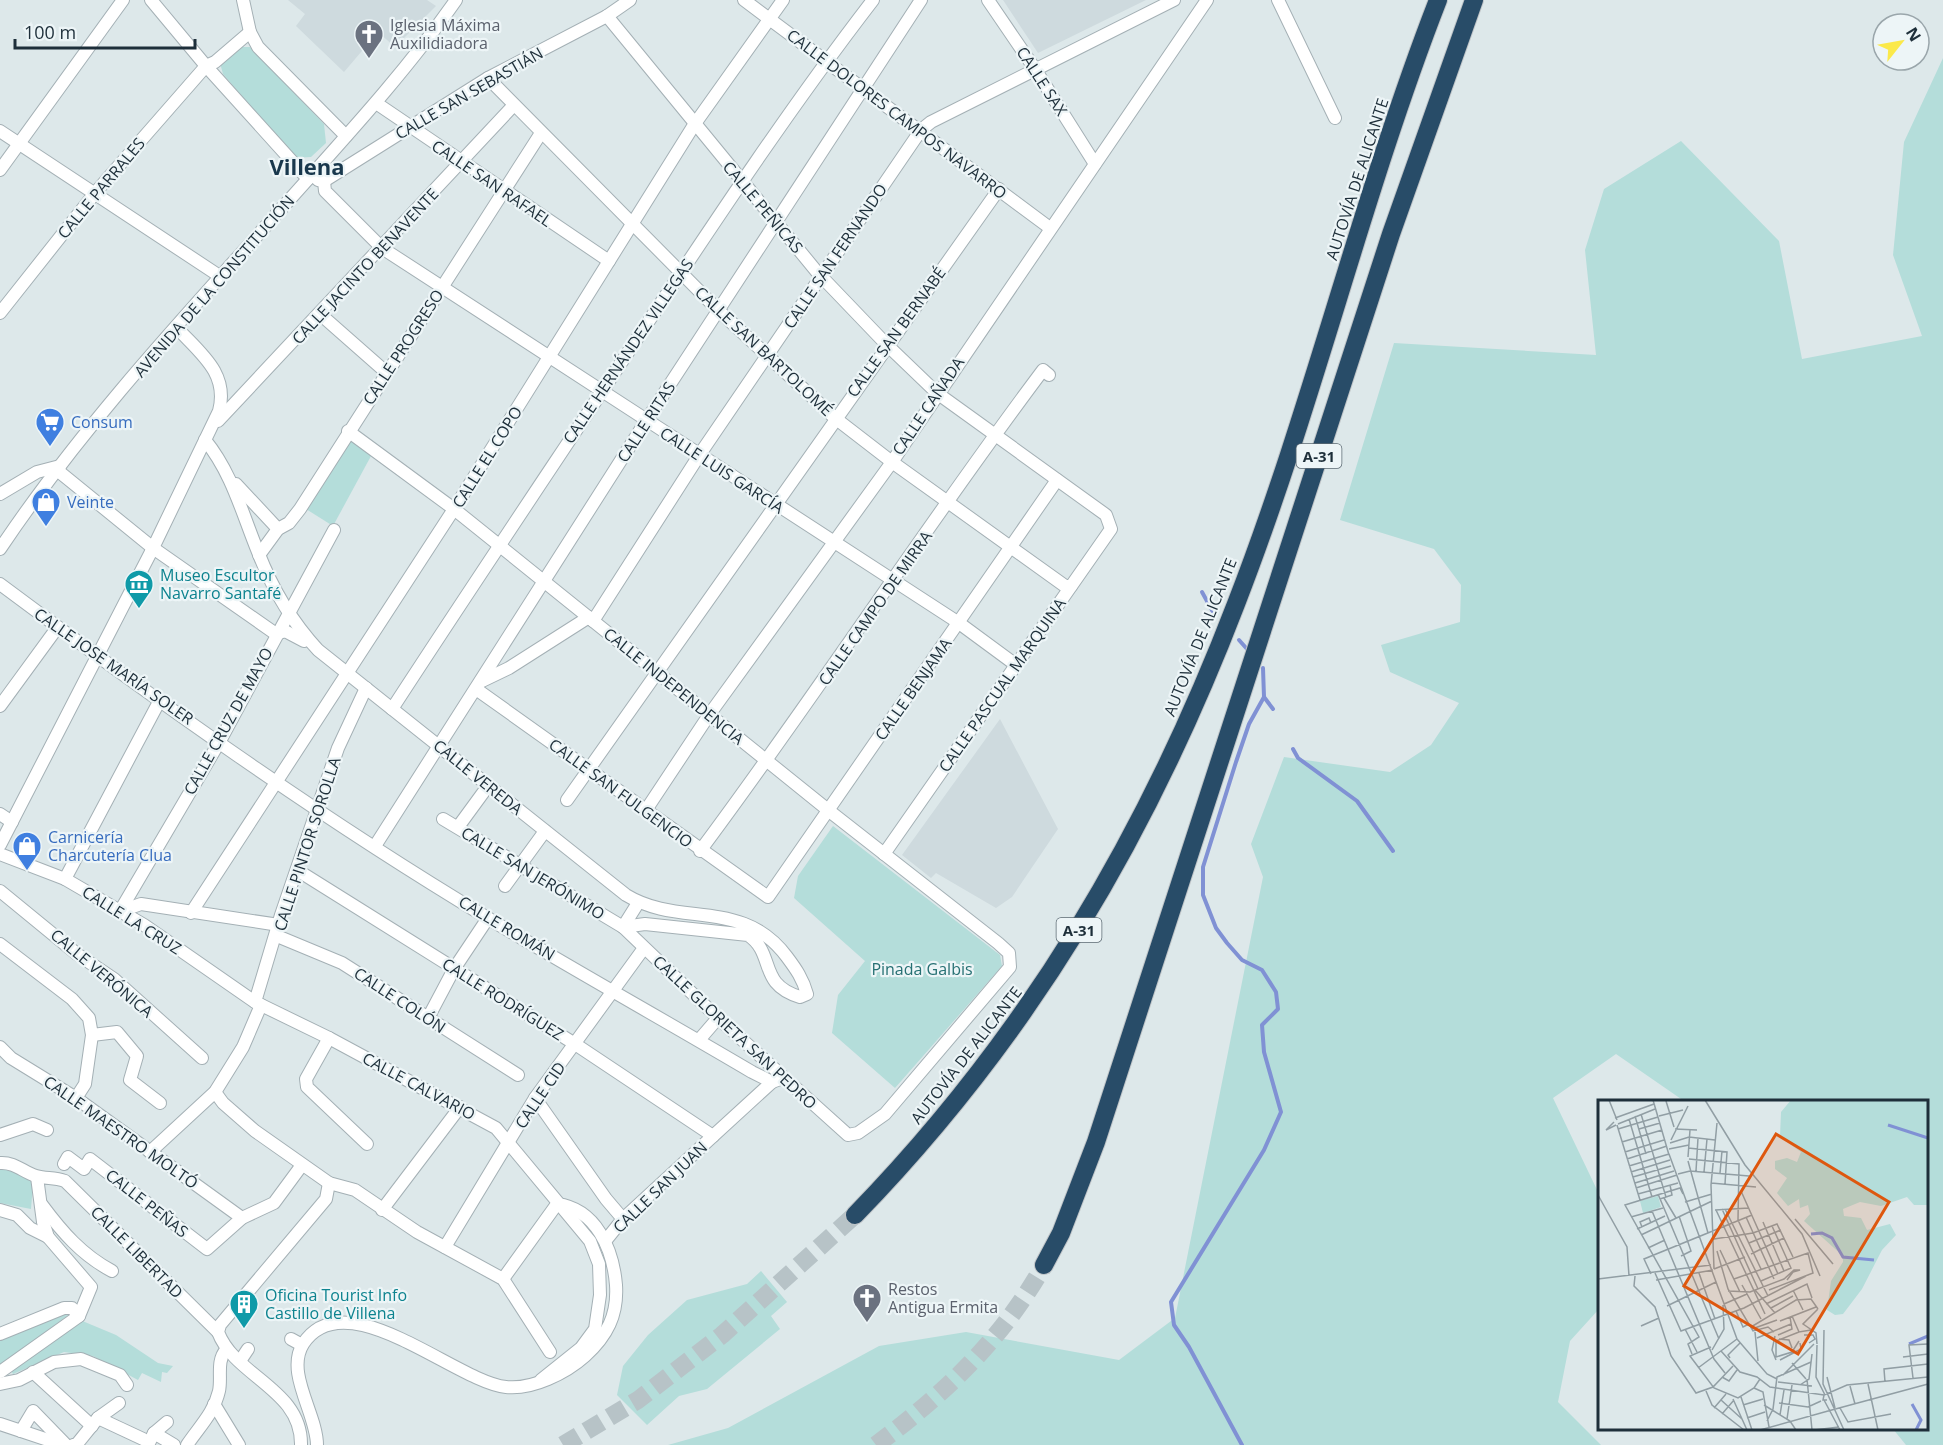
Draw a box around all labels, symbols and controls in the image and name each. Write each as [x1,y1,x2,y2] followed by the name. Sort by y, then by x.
[15,12,195,50] scale bar
[1871,12,1931,72] north arrow
[390,14,500,54] place label: Iglesia Máxima Auxilidiadora
[353,18,385,60] church icon: Iglesia Máxima Auxilidiadora
[24,20,76,44] text: 100 m
[1901,23,1927,46] text: N
[783,24,1011,204] street label: CALLE DOLORES CAMPOS NAVARRO
[391,42,547,144] street label: CALLE SAN SEBASTIÁN
[1012,42,1073,120] street label: CALLE SAX
[1320,95,1394,263] street label: AUTOVÍA DE ALICANTE
[52,133,150,243] street label: CALLE PARRALES
[428,135,556,231] street label: CALLE SAN RAFAEL
[269,151,345,181] district label: Villena
[718,156,808,258] street label: CALLE PEÑICAS
[778,179,892,333] street label: CALLE SAN FERNANDO
[287,183,443,349] street label: CALLE JACINTO BENAVENTE
[129,190,299,382] street label: AVENIDA DE LA CONSTITUCIÓN
[558,254,698,448] street label: CALLE HERNÁNDEZ VILLEGAS
[841,263,951,401] street label: CALLE SAN BERNABÉ
[690,281,838,421] street label: CALLE SAN BARTOLOMÉ
[357,285,449,409] street label: CALLE PROGRESO
[887,352,969,459] street label: CALLE CAÑADA
[612,377,680,467] street label: CALLE RITAS
[447,402,527,512] street label: CALLE EL COPO
[34,406,66,448] supermarket icon: Consum
[71,411,133,433] place label: Consum
[656,422,789,519] street label: CALLE LUIS GARCÍA
[1296,444,1342,468] road number: A-31
[30,486,62,528] shop icon: Veinte
[67,491,114,513] place label: Veinte
[813,526,937,690] street label: CALLE CAMPO DE MIRRA
[1158,555,1242,719] street label: AUTOVÍA DE ALICANTE
[160,564,281,604] place label: Museo Escultor Navarro Santafé
[123,568,155,610] museum icon: Museo Escultor Navarro Santafé
[933,593,1071,776] street label: CALLE PASCUAL MARQUINA
[30,603,198,730] street label: CALLE JOSE MARÍA SOLER
[599,622,750,750] street label: CALLE INDEPENDENCIA
[870,633,957,745] street label: CALLE BENJAMA
[178,643,278,799] street label: CALLE CRUZ DE MAYO
[545,733,697,853] street label: CALLE SAN FULGENCIO
[429,734,528,820] street label: CALLE VEREDA
[268,753,346,934] street label: CALLE PINTOR SOROLLA
[457,821,609,925] street label: CALLE SAN JERÓNIMO
[48,826,172,866] place label: Carnicería Charcutería Clua
[11,830,43,872] shop icon: Carnicería Charcutería Clua
[78,881,186,959] street label: CALLE LA CRUZ
[455,891,559,965] street label: CALLE ROMÁN
[1056,918,1102,942] road number: A-31
[46,924,159,1023] street label: CALLE VERÓNICA
[648,950,822,1114] street label: CALLE GLORIETA SAN PEDRO
[438,953,568,1045] street label: CALLE RODRÍGUEZ
[871,958,973,980] park label: Pinada Galbis
[350,962,450,1038] street label: CALLE COLÓN
[905,982,1027,1128] street label: AUTOVÍA DE ALICANTE
[359,1047,479,1125] street label: CALLE CALVARIO
[510,1057,570,1133] street label: CALLE CID
[39,1070,203,1194] street label: CALLE MAESTRO MOLTÓ
[1598,1100,1928,1430] inset map
[608,1136,712,1238] street label: CALLE SAN JUAN
[101,1164,193,1242] street label: CALLE PEÑAS
[86,1201,188,1303] street label: CALLE LIBERTAD
[888,1278,998,1318] place label: Restos Antigua Ermita
[851,1282,883,1324] church icon: Restos Antigua Ermita
[265,1284,407,1324] place label: Oficina Tourist Info Castillo de Villena
[228,1288,260,1330] building icon: Oficina Tourist Info Castillo de Villena

